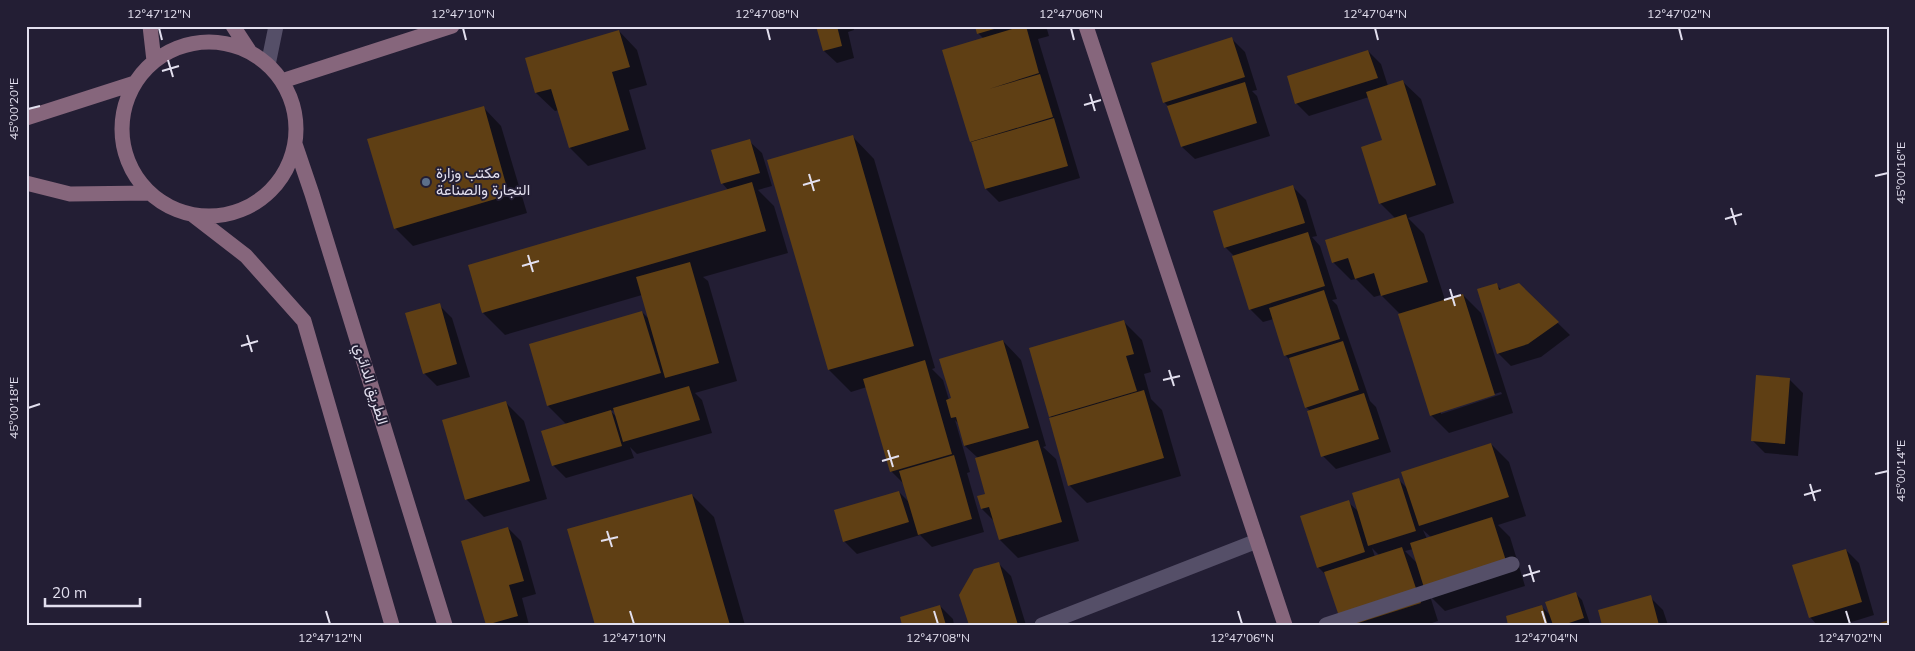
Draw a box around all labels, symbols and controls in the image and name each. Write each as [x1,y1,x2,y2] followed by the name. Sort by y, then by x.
[127,6,191,21] text: 12°47'12"N
[431,6,495,21] text: 12°47'10"N
[735,6,799,21] text: 12°47'08"N
[1039,6,1103,21] text: 12°47'06"N
[1343,6,1407,21] text: 12°47'04"N
[1647,6,1711,21] text: 12°47'02"N
[6,78,21,140] text: 45°00'20"E
[1893,142,1908,204] text: 45°00'16"E
[436,163,530,199] place label: مكتب وزارة التجارة والصناعة
[420,176,432,188] marker: مكتب وزارة التجارة والصناعة
[346,341,393,428] street label: الطريق الدائري
[6,377,21,439] text: 45°00'18"E
[1893,440,1908,502] text: 45°00'14"E
[45,576,140,608] scale bar
[52,583,87,602] text: 20 m
[298,630,362,645] text: 12°47'12"N
[602,630,666,645] text: 12°47'10"N
[906,630,970,645] text: 12°47'08"N
[1210,630,1274,645] text: 12°47'06"N
[1514,630,1578,645] text: 12°47'04"N
[1818,630,1882,645] text: 12°47'02"N

